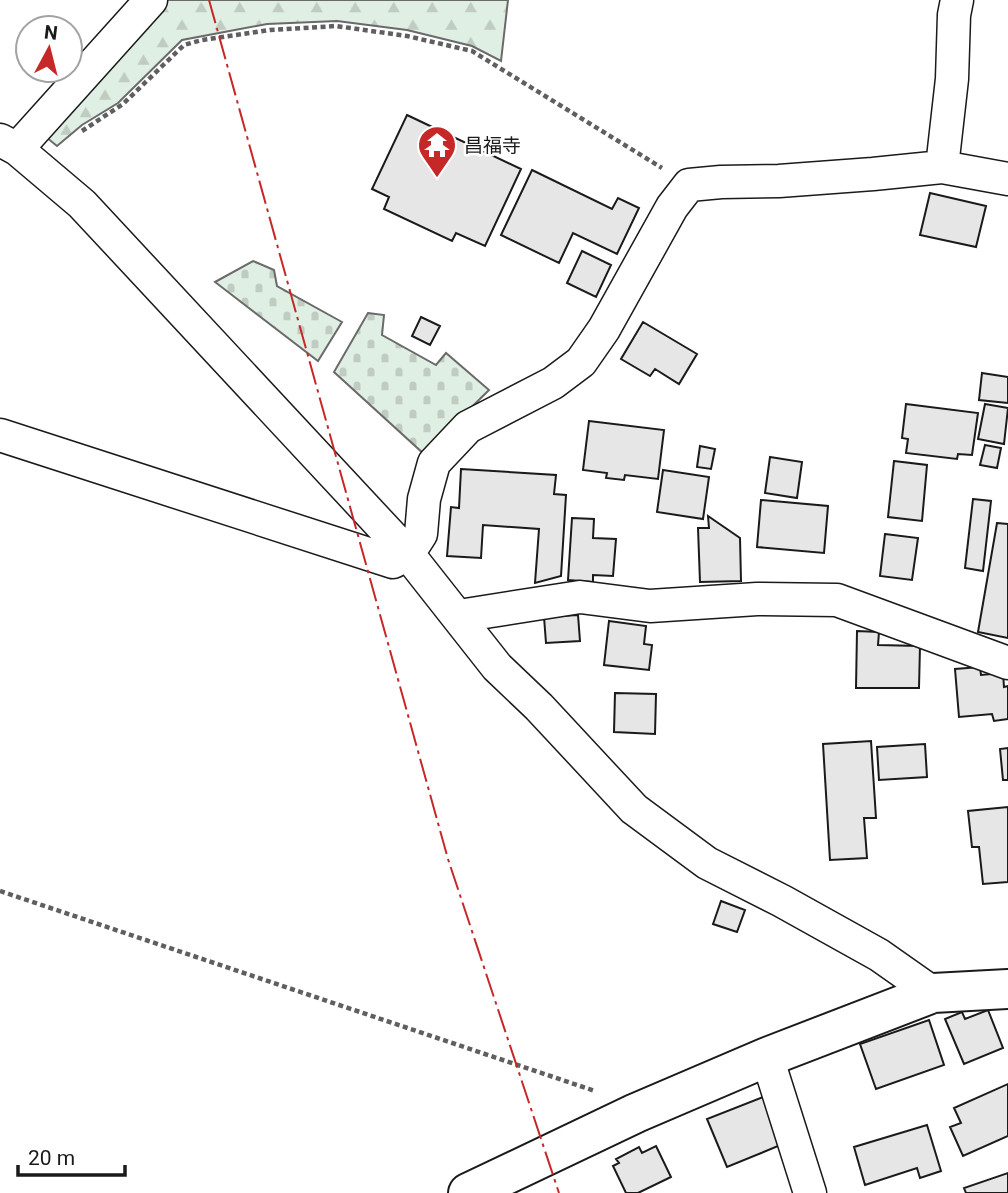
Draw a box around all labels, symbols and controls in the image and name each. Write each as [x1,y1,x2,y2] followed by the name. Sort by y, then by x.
[14,14,84,84] north arrow
[43,20,59,45] text: N
[416,124,458,179] temple icon: 昌福寺
[464,134,521,157] place label: 昌福寺
[18,1134,124,1178] scale bar
[28,1146,75,1170] text: 20 m

